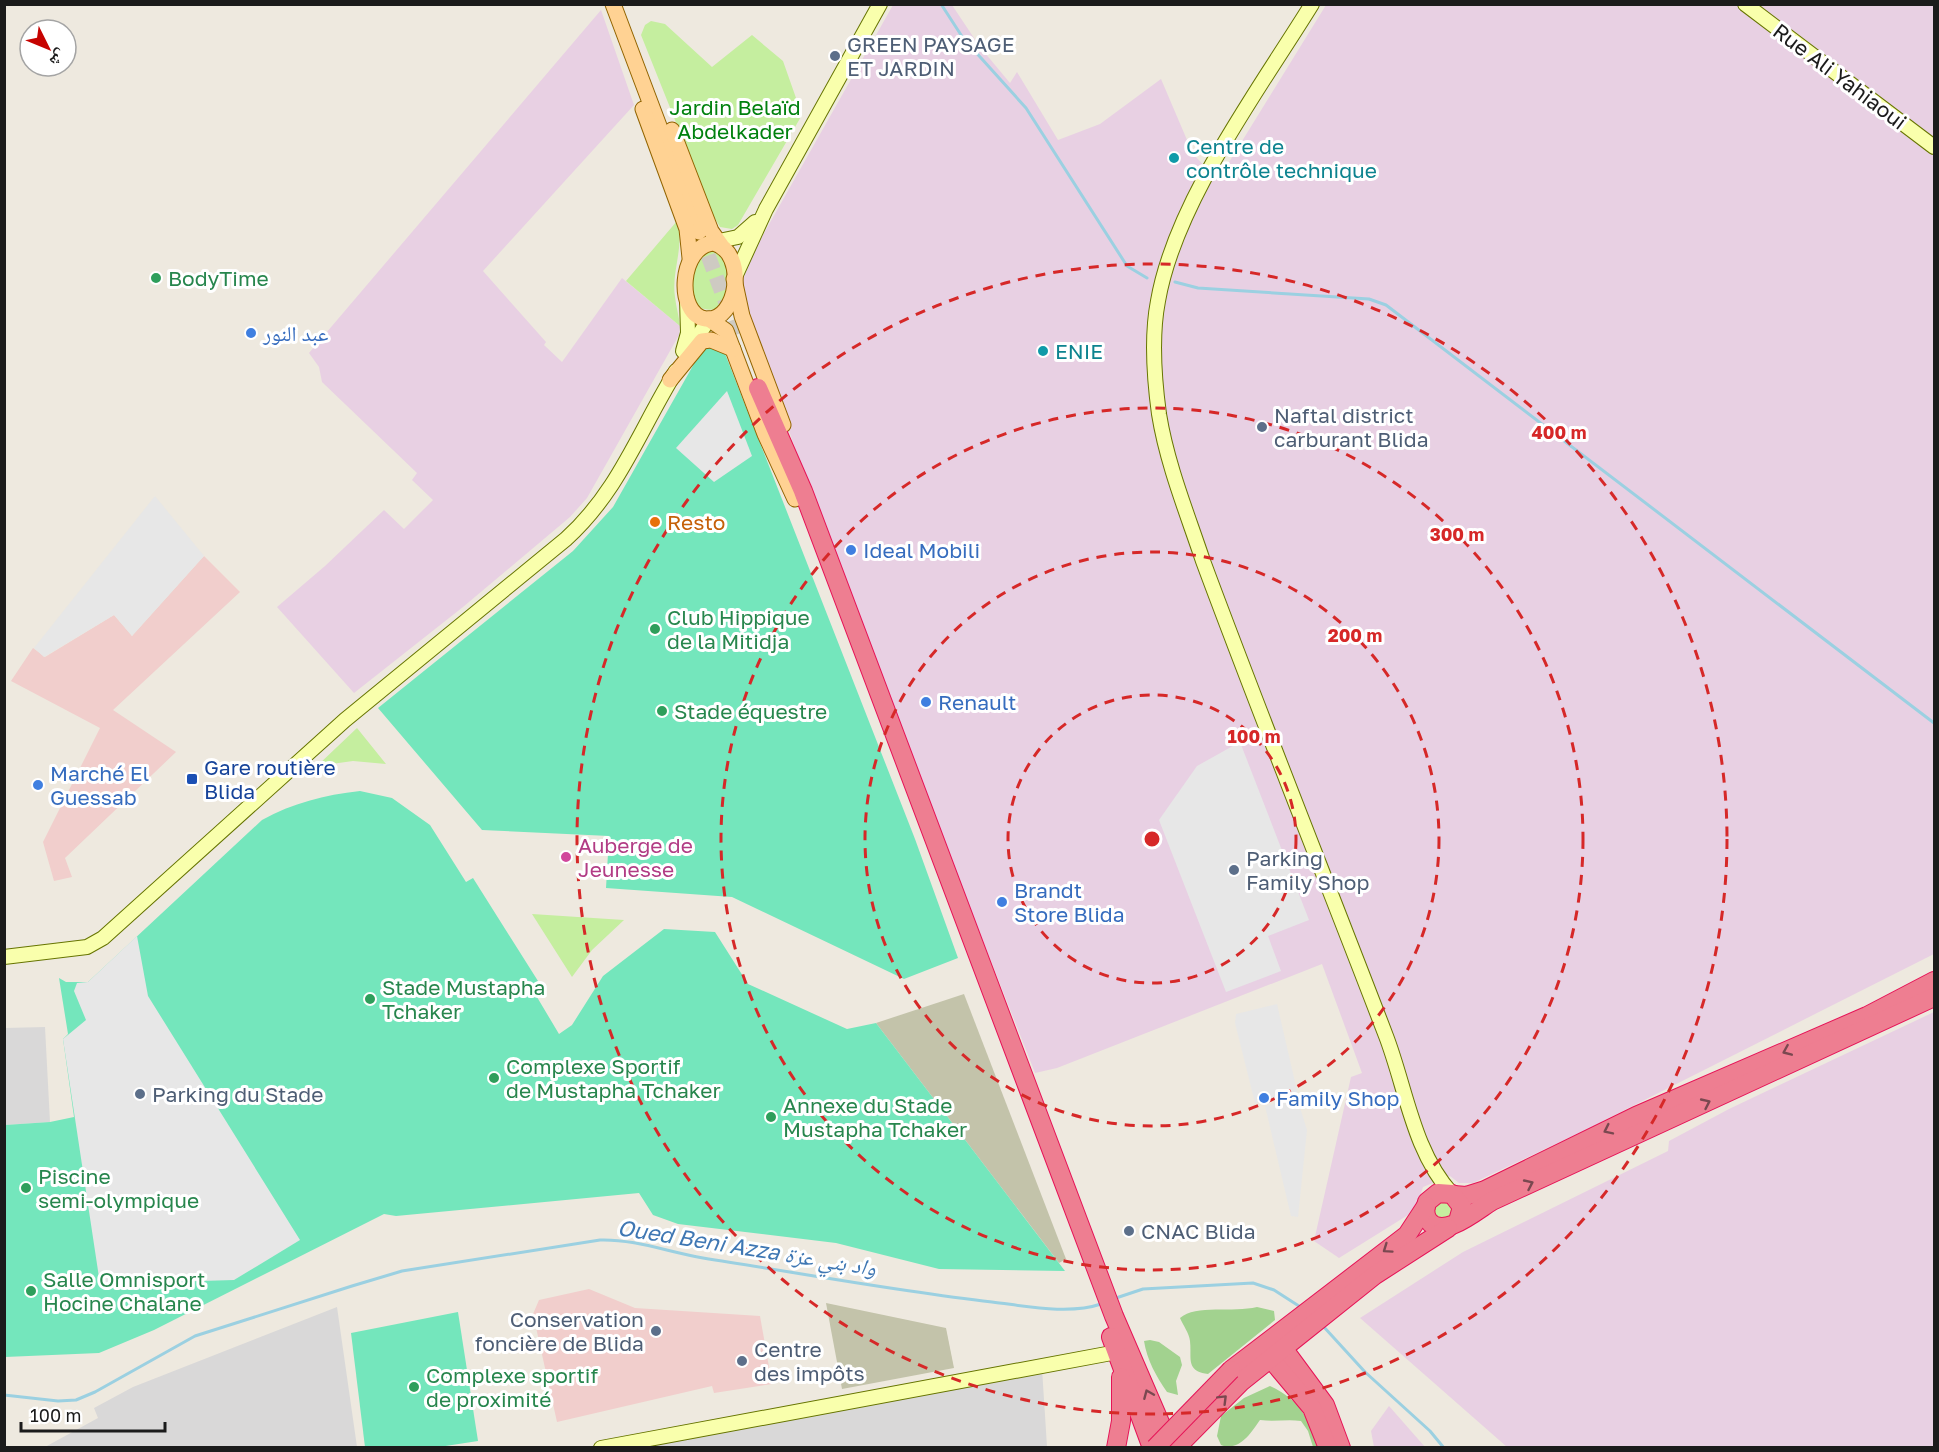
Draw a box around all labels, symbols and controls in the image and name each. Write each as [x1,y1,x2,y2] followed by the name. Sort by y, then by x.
[1768,17,1912,135] street label: Rue Ali Yahiaoui
[18,18,78,78] north arrow
[847,31,1014,81] place label: GREEN PAYSAGE ET JARDIN
[46,45,72,71] text: ش
[828,49,842,63] marker: GREEN PAYSAGE ET JARDIN
[669,94,801,144] park label: Jardin Belaïd Abdelkader
[1186,133,1377,183] place label: Centre de contrôle technique
[1167,151,1181,165] marker: Centre de contrôle technique
[168,265,269,291] place label: BodyTime
[149,271,163,285] marker: BodyTime
[262,320,329,346] place label: عبد النور
[244,326,258,340] marker: عبد النور
[1055,338,1103,364] place label: ENIE
[1036,344,1050,358] marker: ENIE
[1274,402,1429,452] place label: Naftal district carburant Blida
[1255,420,1269,434] marker: Naftal district carburant Blida
[1532,421,1586,443] text: 400 m
[667,509,725,535] place label: Resto
[648,515,662,529] marker: Resto
[1430,523,1484,545] text: 300 m
[863,537,980,563] place label: Ideal Mobili
[844,543,858,557] marker: Ideal Mobili
[667,604,810,654] place label: Club Hippique de la Mitidja
[648,622,662,636] marker: Club Hippique de la Mitidja
[1328,624,1382,646] text: 200 m
[938,689,1016,715] place label: Renault
[919,695,933,709] marker: Renault
[674,698,827,724] place label: Stade équestre
[655,704,669,718] marker: Stade équestre
[1228,725,1280,747] text: 100 m
[204,754,336,804] place label: Gare routière Blida
[50,760,149,810] place label: Marché El Guessab
[185,772,199,786] marker: Gare routière Blida
[31,778,45,792] marker: Marché El Guessab
[1142,829,1162,849] centre of rings
[578,832,693,882] place label: Auberge de Jeunesse
[1246,845,1369,895] place label: Parking Family Shop
[559,850,573,864] marker: Auberge de Jeunesse
[1227,863,1241,877] marker: Parking Family Shop
[1014,877,1125,927] place label: Brandt Store Blida
[995,895,1009,909] marker: Brandt Store Blida
[382,974,545,1024] place label: Stade Mustapha Tchaker
[363,992,377,1006] marker: Stade Mustapha Tchaker
[1782,1044,1793,1056] one-way arrow
[506,1053,721,1103] place label: Complexe Sportif de Mustapha Tchaker
[487,1071,501,1085] marker: Complexe Sportif de Mustapha Tchaker
[152,1081,323,1107] place label: Parking du Stade
[1276,1085,1399,1111] place label: Family Shop
[133,1087,147,1101] marker: Parking du Stade
[1257,1091,1271,1105] marker: Family Shop
[783,1092,967,1142] place label: Annexe du Stade Mustapha Tchaker
[1700,1099,1711,1111] one-way arrow
[764,1110,778,1124] marker: Annexe du Stade Mustapha Tchaker
[1604,1122,1615,1134] one-way arrow
[38,1163,199,1213] place label: Piscine semi-olympique
[1522,1179,1533,1191] one-way arrow
[19,1181,33,1195] marker: Piscine semi-olympique
[615,1213,878,1285] water label: Oued Beni Azza واد بني عزة
[1141,1218,1256,1244] place label: CNAC Blida
[1122,1224,1136,1238] marker: CNAC Blida
[1383,1241,1394,1252] one-way arrow
[43,1266,205,1316] place label: Salle Omnisport Hocine Chalane
[24,1284,38,1298] marker: Salle Omnisport Hocine Chalane
[475,1306,644,1356] place label: Conservation foncière de Blida
[649,1324,663,1338] marker: Conservation foncière de Blida
[754,1336,865,1386] place label: Centre des impôts
[735,1354,749,1368] marker: Centre des impôts
[426,1362,598,1412] place label: Complexe sportif de proximité
[407,1380,421,1394] marker: Complexe sportif de proximité
[1143,1389,1155,1400] one-way arrow
[21,1395,165,1433] scale bar
[1216,1396,1227,1407] one-way arrow
[30,1404,81,1426] text: 100 m

